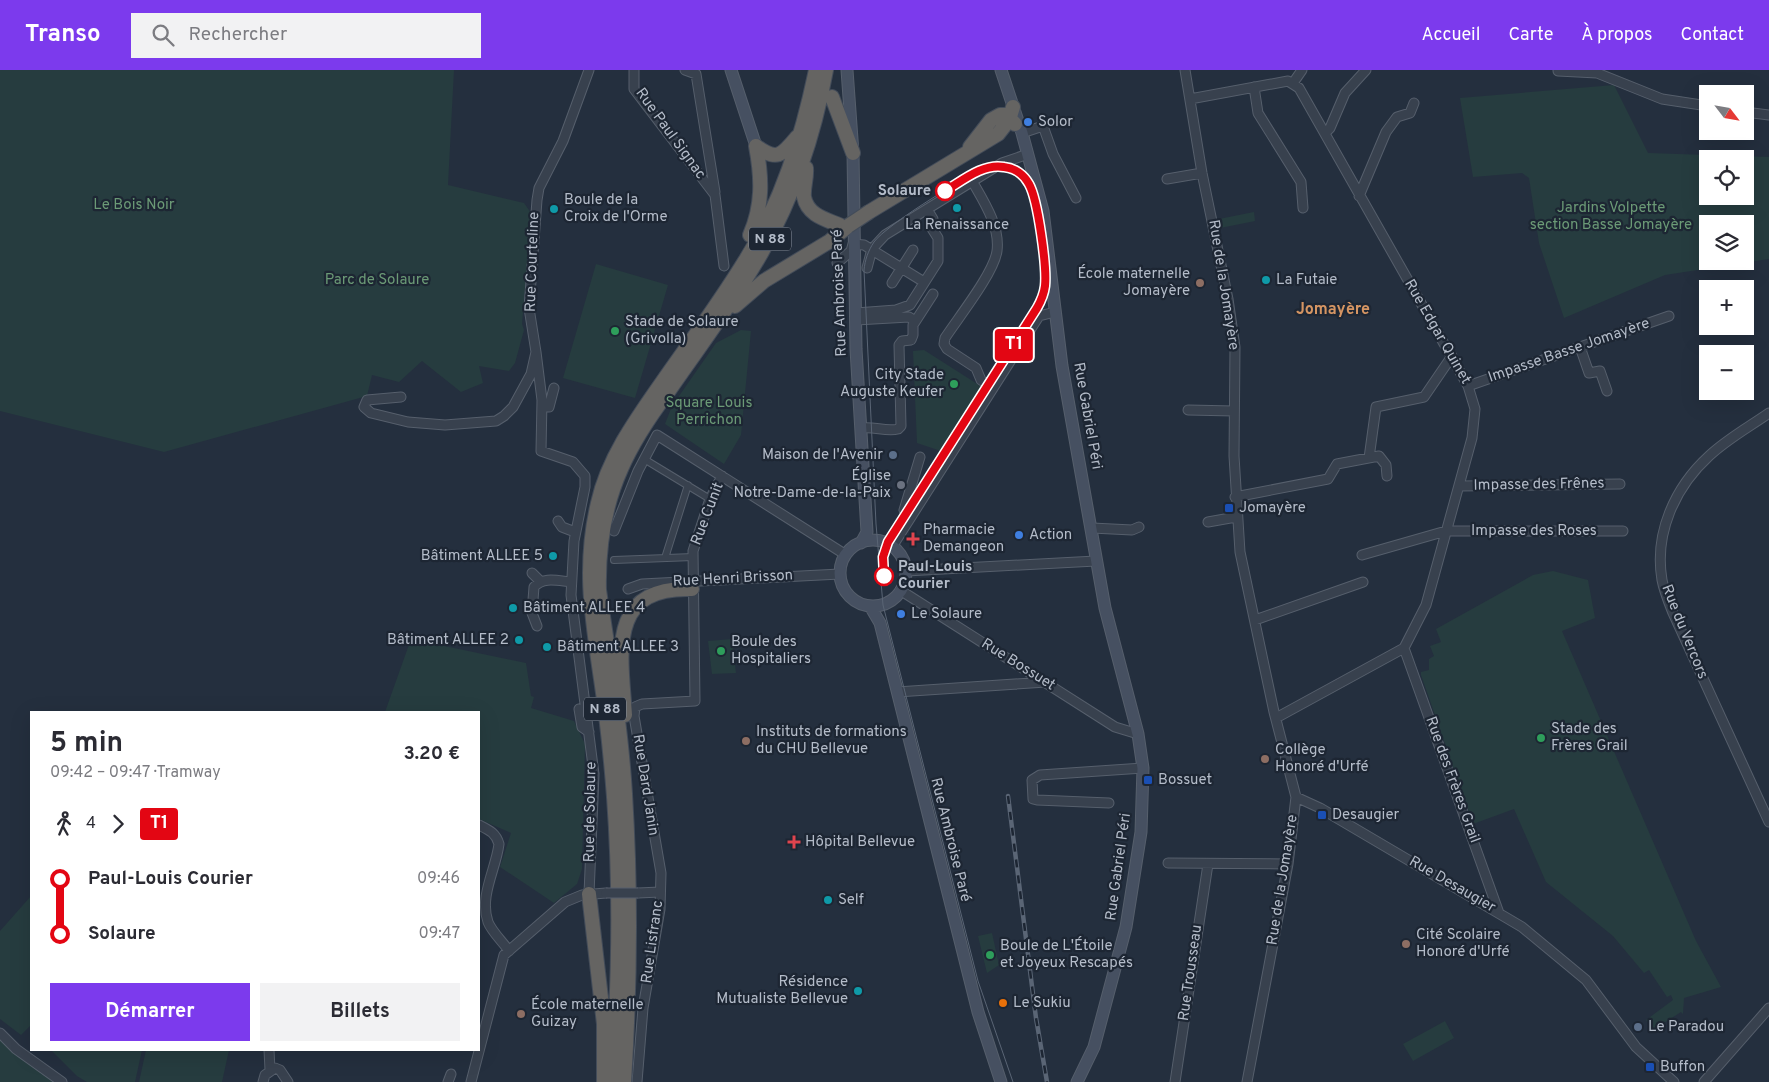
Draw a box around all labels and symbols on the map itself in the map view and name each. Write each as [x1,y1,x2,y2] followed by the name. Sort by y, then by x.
[631,85,709,183] street label: Rue Paul Signac
[1699,85,1754,140] north arrow
[1038,113,1073,132] place label: Solor
[1022,116,1034,128] marker: Solor
[935,181,955,201] marker: Solaure
[878,182,931,201] place label: Solaure
[564,191,668,227] place label: Boule de la Croix de l'Orme
[93,196,175,215] park label: Le Bois Noir
[1530,199,1692,235] park label: Jardins Volpette section Basse Jomayère
[951,202,963,214] marker: La Renaissance
[548,203,560,215] marker: Boule de la Croix de l'Orme
[522,211,544,313] street label: Rue Courteline
[905,216,1009,235] place label: La Renaissance
[1203,218,1243,352] street label: Rue de la Jomayère
[749,227,791,250] road number: N 88
[828,229,852,357] street label: Rue Ambroise Paré
[1077,264,1190,301] place label: École maternelle Jomayère
[325,271,429,290] park label: Parc de Solaure
[1276,271,1337,290] place label: La Futaie
[1260,274,1272,286] marker: La Futaie
[1399,276,1475,388] street label: Rue Edgar Quinet
[1194,277,1206,289] marker: École maternelle Jomayère
[1296,300,1370,320] district label: Jomayère
[625,313,739,349] place label: Stade de Solaure (Grivolla)
[1486,314,1652,388] street label: Impasse Basse Jomayère
[609,325,621,337] marker: Stade de Solaure (Grivolla)
[992,329,1036,361] line badge: T1
[1068,361,1106,471] street label: Rue Gabriel Péri
[840,366,944,402] place label: City Stade Auguste Keufer
[948,378,960,390] marker: City Stade Auguste Keufer
[666,394,752,430] park label: Square Louis Perrichon
[762,446,883,465] place label: Maison de l'Avenir
[887,449,899,461] marker: Maison de l'Avenir
[733,466,891,503] place label: Église Notre-Dame-de-la-Paix
[1473,474,1605,496] street label: Impasse des Frênes
[895,479,907,491] marker: Église Notre-Dame-de-la-Paix
[687,480,729,548] street label: Rue Cunit
[1239,499,1306,518] place label: Jomayère
[1223,502,1235,514] marker: Jomayère
[923,521,1004,557] place label: Pharmacie Demangeon
[1471,522,1597,541] street label: Impasse des Roses
[1029,526,1072,545] place label: Action
[1013,529,1025,541] marker: Action
[907,533,919,545] marker: Pharmacie Demangeon
[421,547,543,566] place label: Bâtiment ALLEE 5
[547,550,559,562] marker: Bâtiment ALLEE 5
[898,558,972,594] place label: Paul-Louis Courier
[672,566,794,592] street label: Rue Henri Brisson
[874,566,894,586] marker: Paul-Louis Courier
[1656,582,1712,682] street label: Rue du Vercors
[523,599,645,618] place label: Bâtiment ALLEE 4
[507,602,519,614] marker: Bâtiment ALLEE 4
[911,605,982,624] place label: Le Solaure
[895,608,907,620] marker: Le Solaure
[387,631,509,650] place label: Bâtiment ALLEE 2
[731,633,811,669] place label: Boule des Hospitaliers
[513,634,525,646] marker: Bâtiment ALLEE 2
[977,635,1059,695] street label: Rue Bossuet
[557,638,679,657] place label: Bâtiment ALLEE 3
[541,641,553,653] marker: Bâtiment ALLEE 3
[715,645,727,657] marker: Boule des Hospitaliers
[584,698,626,720] road number: N 88
[1420,714,1484,846] street label: Rue des Frères Grail
[1551,720,1628,756] place label: Stade des Frères Grail
[756,723,907,759] place label: Instituts de formations du CHU Bellevue
[1535,732,1547,744] marker: Stade des Frères Grail
[628,733,662,837] street label: Rue Dard Janin
[740,735,752,747] marker: Instituts de formations du CHU Bellevue
[1275,741,1368,777] place label: Collège Honoré d'Urfé
[1259,753,1271,765] marker: Collège Honoré d'Urfé
[581,761,601,863] street label: Rue de Solaure
[1158,771,1212,790] place label: Bossuet
[1142,774,1154,786] marker: Bossuet
[925,776,975,904] street label: Rue Ambroise Paré
[1332,806,1400,825] place label: Desaugier
[1316,809,1328,821] marker: Desaugier
[1102,812,1136,922] street label: Rue Gabriel Péri
[1263,813,1303,947] street label: Rue de la Jomayère
[805,833,915,852] place label: Hôpital Bellevue
[787,835,801,849] marker: Hôpital Bellevue
[1405,852,1499,918] street label: Rue Desaugier
[838,891,864,910] place label: Self
[822,894,834,906] marker: Self
[638,899,668,985] street label: Rue Lisfranc
[1175,924,1207,1022] street label: Rue Trousseau
[1416,926,1509,962] place label: Cité Scolaire Honoré d'Urfé
[1000,936,1133,973] place label: Boule de L'Étoile et Joyeux Rescapés
[1400,938,1412,950] marker: Cité Scolaire Honoré d'Urfé
[984,949,996,961] marker: Boule de L'Étoile et Joyeux Rescapés
[716,973,848,1009] place label: Résidence Mutualiste Bellevue
[852,985,864,997] marker: Résidence Mutualiste Bellevue
[1013,994,1071,1013] place label: Le Sukiu
[531,995,644,1032] place label: École maternelle Guizay
[997,997,1009,1009] marker: Le Sukiu
[515,1008,527,1020] marker: École maternelle Guizay
[1648,1018,1724,1037] place label: Le Paradou
[1632,1021,1644,1033] marker: Le Paradou
[1660,1058,1705,1077] place label: Buffon
[1644,1061,1656,1073] marker: Buffon

